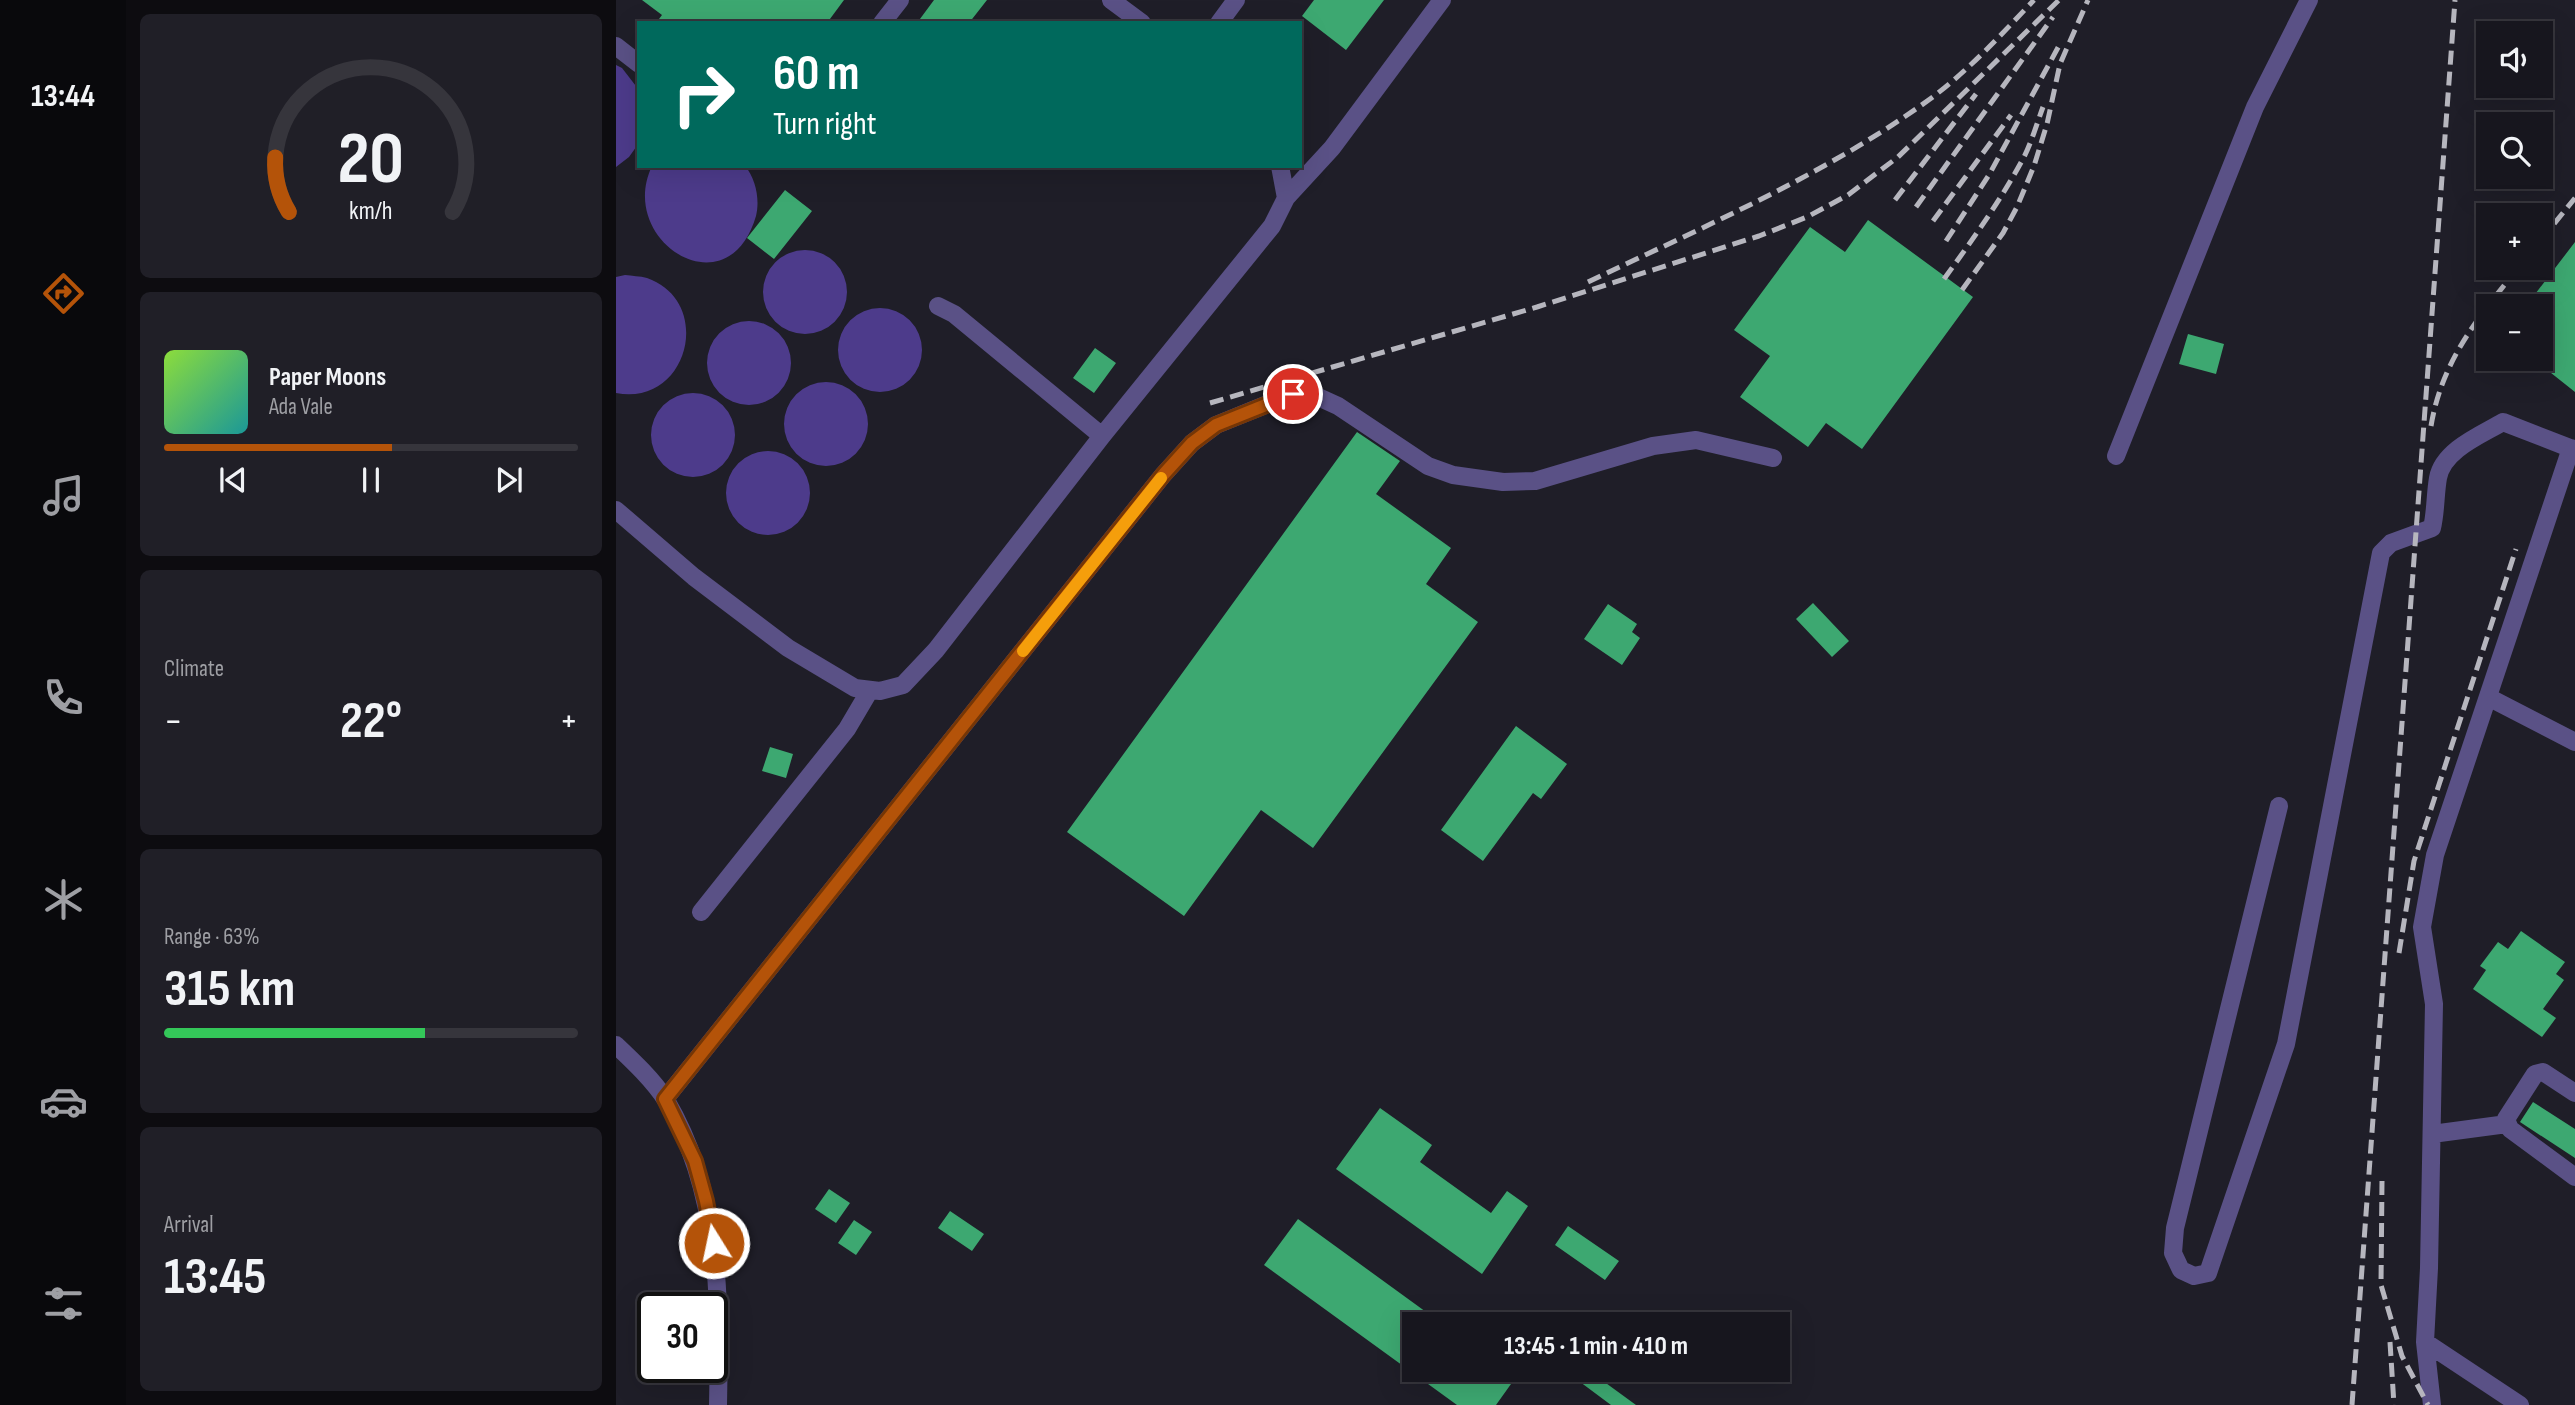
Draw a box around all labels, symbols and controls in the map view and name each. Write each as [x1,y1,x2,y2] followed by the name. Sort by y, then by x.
[2476,21,2553,371] map controls
[2476,21,2553,98] button: sound
[773,45,860,104] text: 60 m
[658,49,749,140] icon: right
[31,77,95,116] text: 13:44
[773,105,877,144] text: Turn right
[2476,112,2553,189] button: search
[338,116,404,204] text: 20
[349,196,393,227] text: km/h
[2476,203,2553,280] button: +
[39,269,88,318] icon: directions
[2476,294,2553,371] button: −
[269,362,386,393] text: Paper Moons
[1263,364,1323,424] pin
[1274,375,1312,413] icon: arrive
[269,393,333,421] text: Ada Vale
[214,461,252,499] icon: previous
[352,461,390,499] icon: pause
[490,461,528,499] icon: next
[39,471,88,520] icon: music
[164,655,224,683] text: Climate
[39,673,88,722] icon: phone
[340,690,402,753] text: 22°
[164,699,183,744] text: −
[559,699,578,744] text: +
[39,875,88,924] icon: climate
[164,923,260,951] text: Range · 63%
[164,958,295,1021] text: 315 km
[39,1077,88,1126] icon: car
[677,1206,751,1280] position arrow
[164,1211,213,1239] text: Arrival
[164,1246,266,1309] text: 13:45
[39,1279,88,1328] icon: filters
[637,1292,728,1383] speed limit sign: 30
[1504,1331,1688,1362] text: 13:45 · 1 min · 410 m

